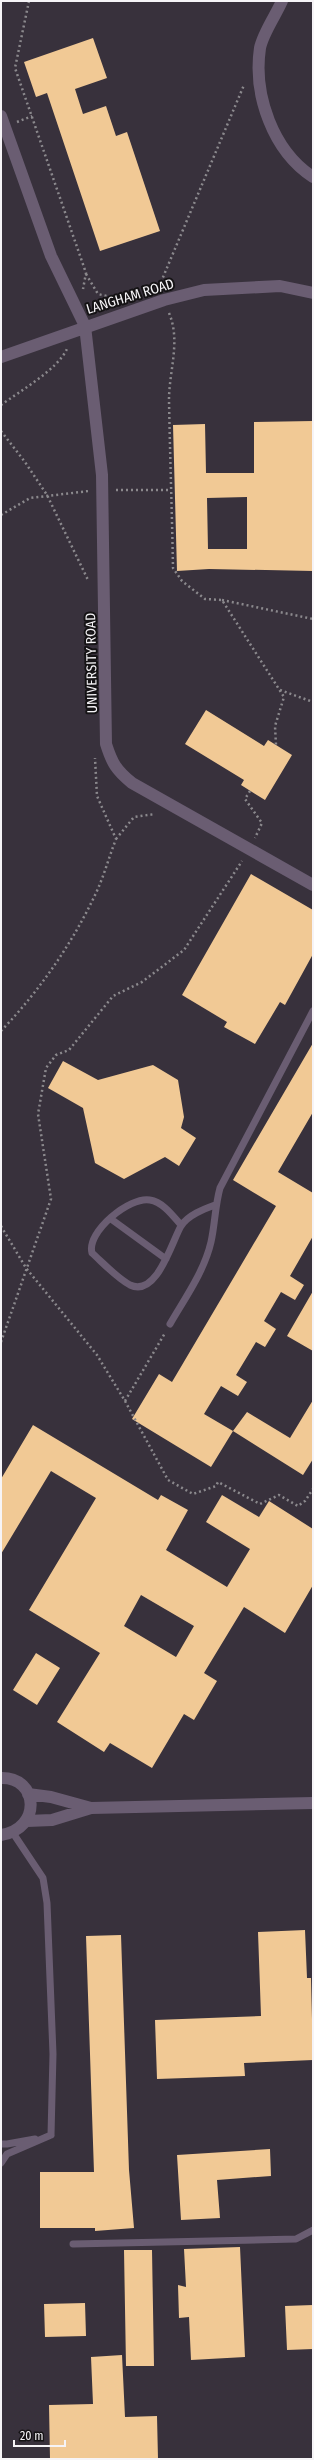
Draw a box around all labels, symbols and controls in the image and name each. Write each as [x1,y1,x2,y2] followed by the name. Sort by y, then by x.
[84,275,176,318] street label: LANGHAM ROAD
[82,613,101,713] street label: UNIVERSITY ROAD
[14,2422,65,2448] scale bar
[20,2429,44,2443] text: 20 m

